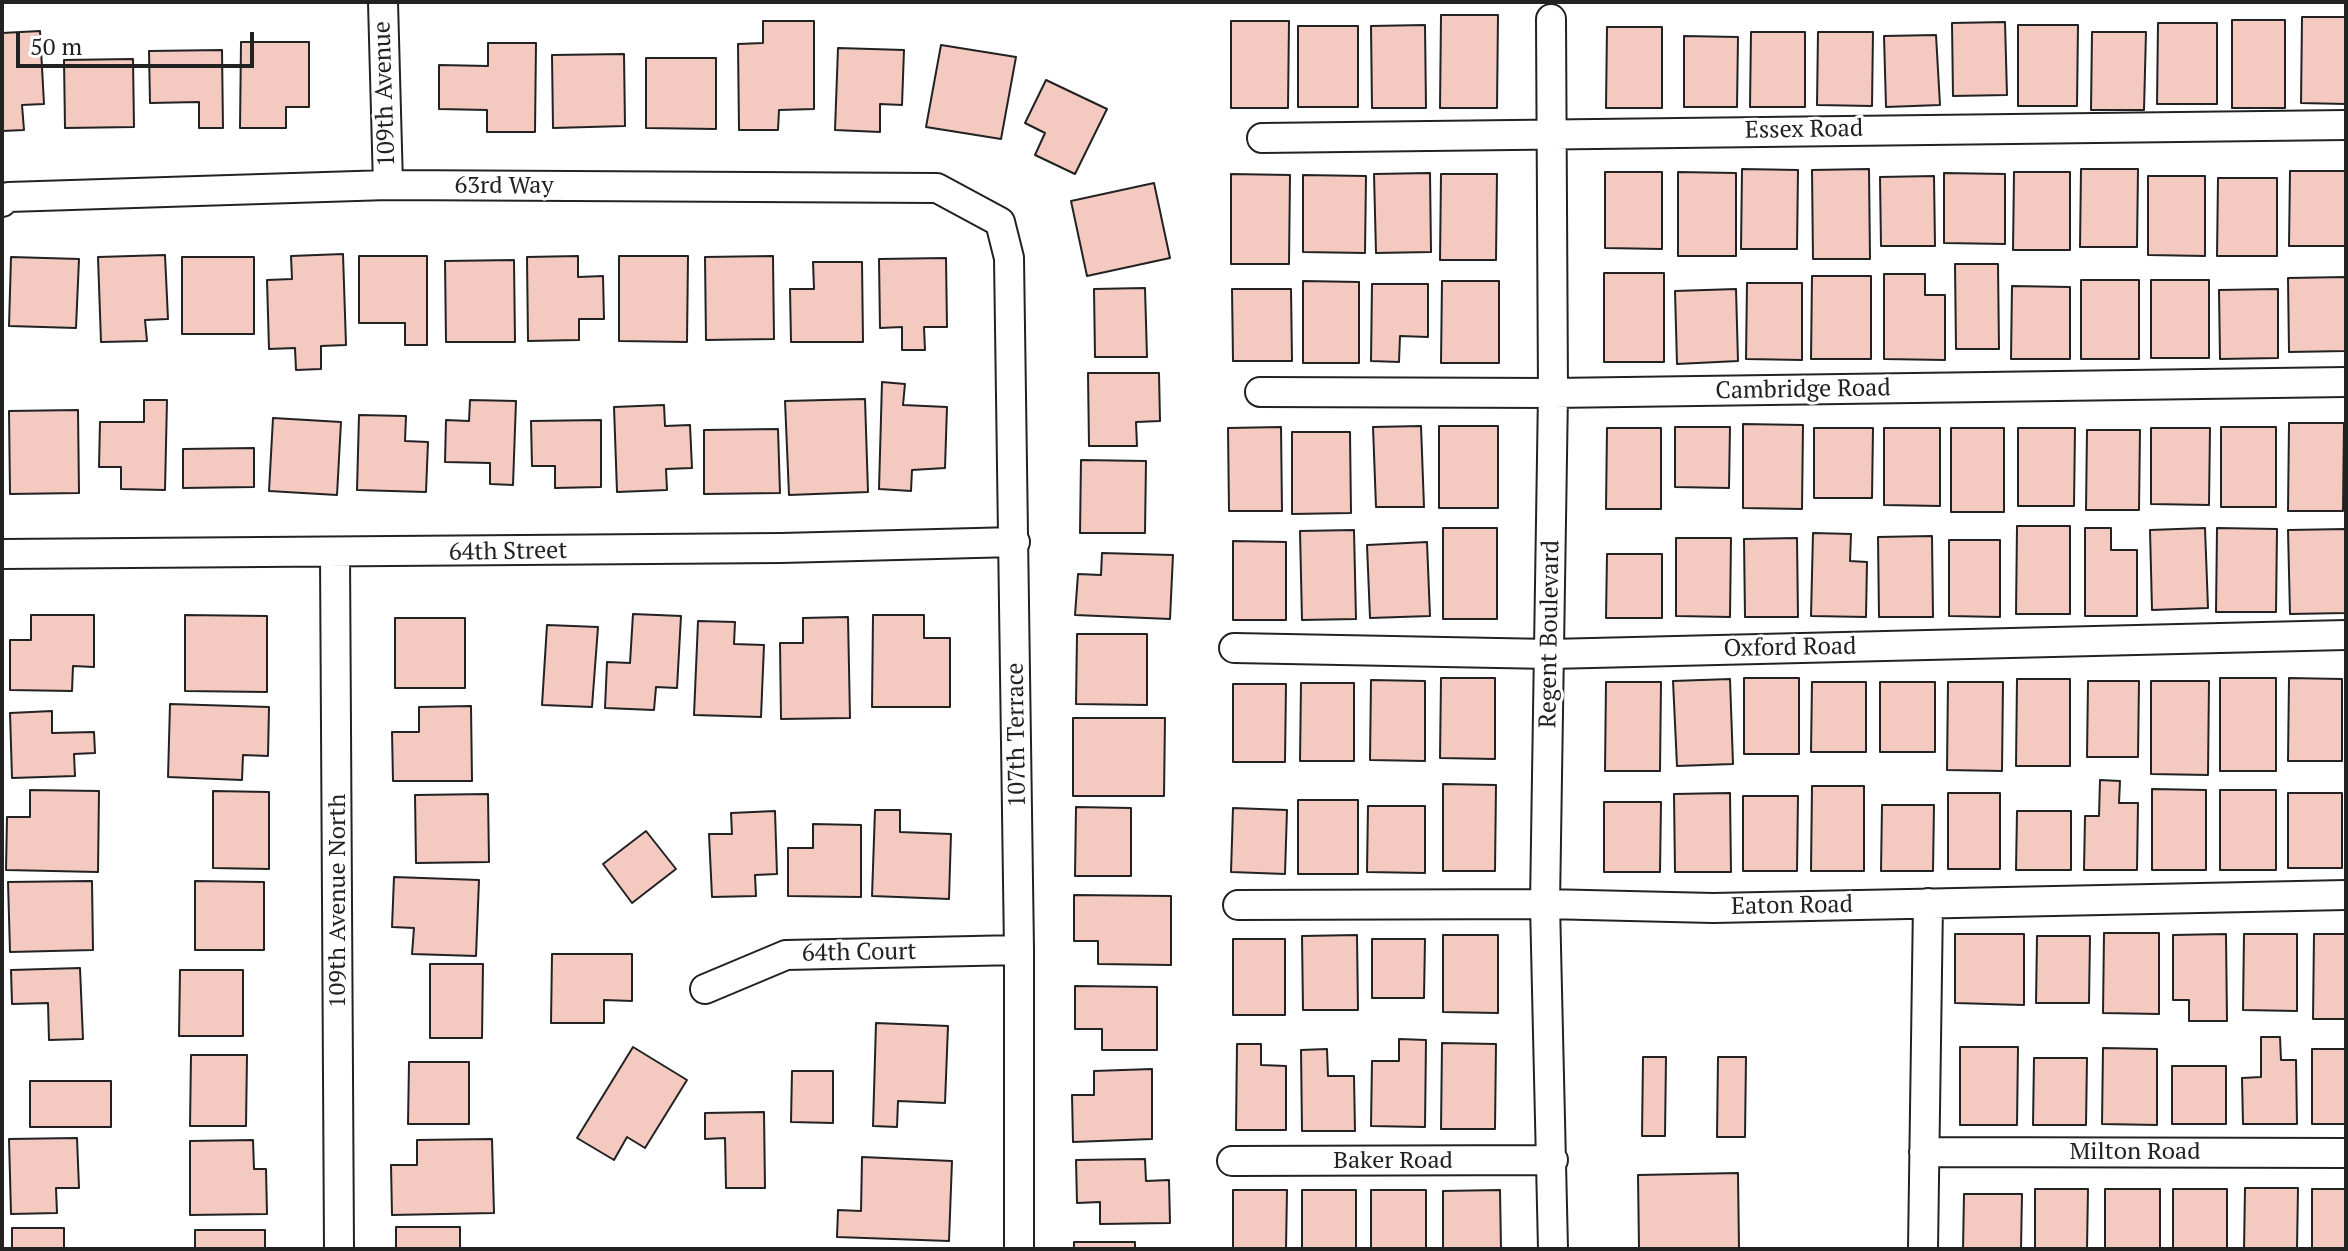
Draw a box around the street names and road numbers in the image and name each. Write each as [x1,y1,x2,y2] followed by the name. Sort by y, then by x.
[368,21,402,167] street label: 109th Avenue
[1745,115,1863,145] street label: Essex Road
[454,172,554,200] street label: 63rd Way
[1715,374,1891,406] street label: Cambridge Road
[449,537,567,567] street label: 64th Street
[1534,540,1566,728] street label: Regent Boulevard
[1723,632,1857,664] street label: Oxford Road
[1001,662,1033,808] street label: 107th Terrace
[324,794,352,1008] street label: 109th Avenue North
[1731,891,1853,921] street label: Eaton Road
[802,938,916,968] street label: 64th Court
[2069,1138,2201,1166] street label: Milton Road
[1333,1147,1453,1175] street label: Baker Road

